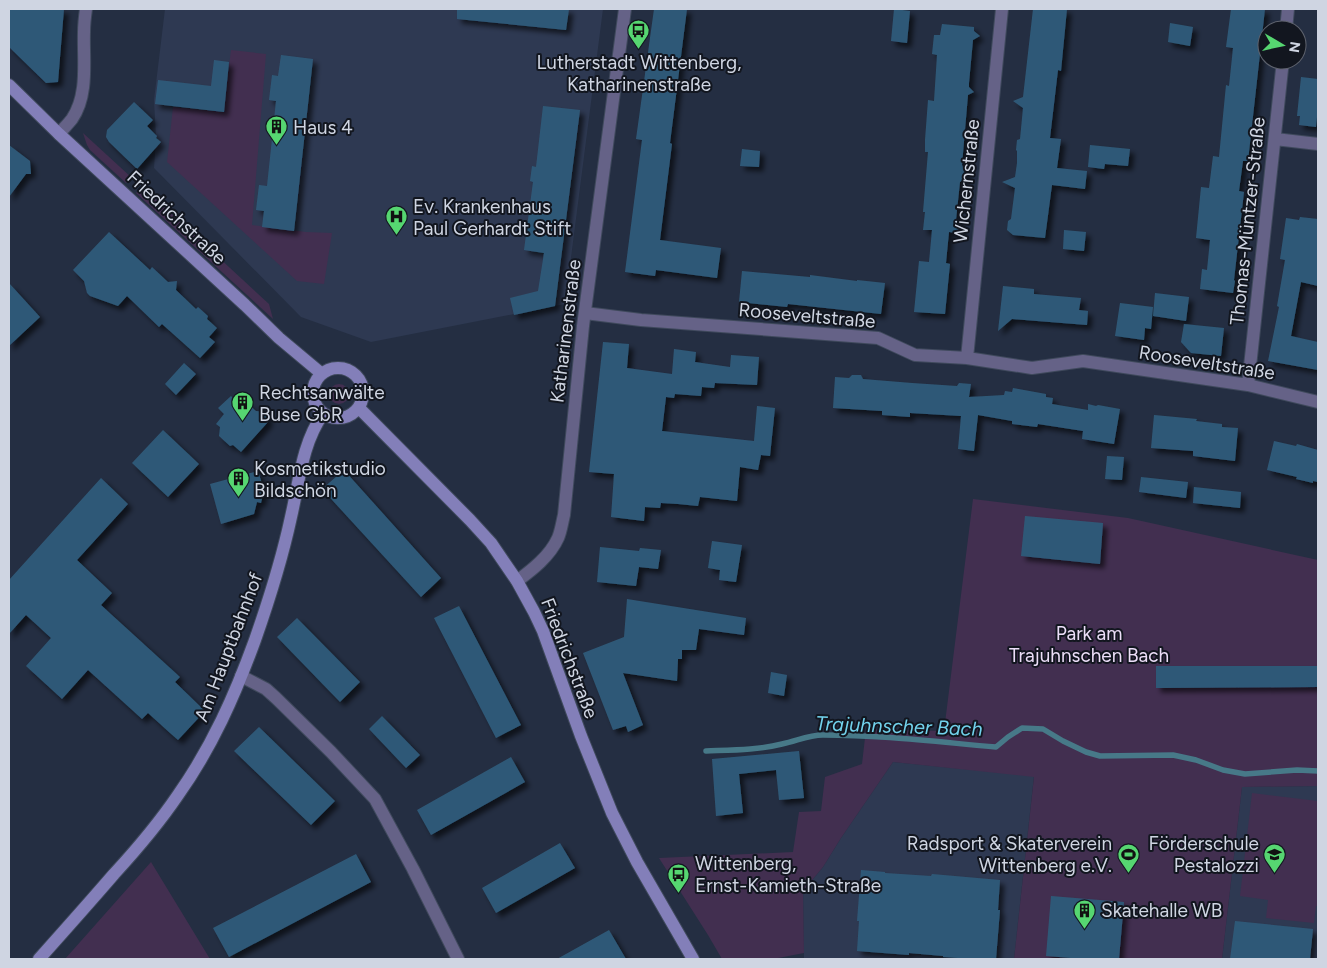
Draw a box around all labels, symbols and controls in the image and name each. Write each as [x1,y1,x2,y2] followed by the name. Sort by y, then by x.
[627,19,651,50] bus stop icon: Lutherstadt Wittenberg, Katharinenstraße
[1257,20,1307,70] north arrow
[1285,40,1304,54] text: N
[536,51,742,96] place label: Lutherstadt Wittenberg, Katharinenstraße
[265,115,289,146] building icon: Haus 4
[293,116,353,139] place label: Haus 4
[1225,116,1270,326] street label: Thomas-Müntzer-Straße
[949,118,984,244] street label: Wichernstraße
[122,166,231,269] street label: Friedrichstraße
[413,195,571,240] place label: Ev. Krankenhaus Paul Gerhardt Stift
[385,205,409,236] hospital icon: Ev. Krankenhaus Paul Gerhardt Stift
[545,258,586,404] street label: Katharinenstraße
[737,298,876,333] street label: Rooseveltstraße
[1137,340,1277,385] street label: Rooseveltstraße
[259,381,385,426] place label: Rechtsanwälte Buse GbR
[231,391,255,422] building icon: Rechtsanwälte Buse GbR
[254,457,386,502] place label: Kosmetikstudio Bildschön
[226,467,250,498] building icon: Kosmetikstudio Bildschön
[190,570,267,725] street label: Am Hauptbahnhof
[536,595,603,722] street label: Friedrichstraße
[1009,622,1169,667] park label: Park am Trajuhnschen Bach
[815,711,983,741] water label: Trajuhnscher Bach
[907,832,1112,877] place label: Radsport & Skaterverein Wittenberg e.V.
[1149,832,1259,877] place label: Förderschule Pestalozzi
[1116,842,1140,873] sports icon: Radsport & Skaterverein Wittenberg e.V.
[1263,842,1287,873] school or university icon: Förderschule Pestalozzi
[695,852,881,897] place label: Wittenberg, Ernst-Kamieth-Straße
[667,862,691,893] bus stop icon: Wittenberg, Ernst-Kamieth-Straße
[1073,898,1097,929] building icon: Skatehalle WB
[1101,899,1222,922] place label: Skatehalle WB

